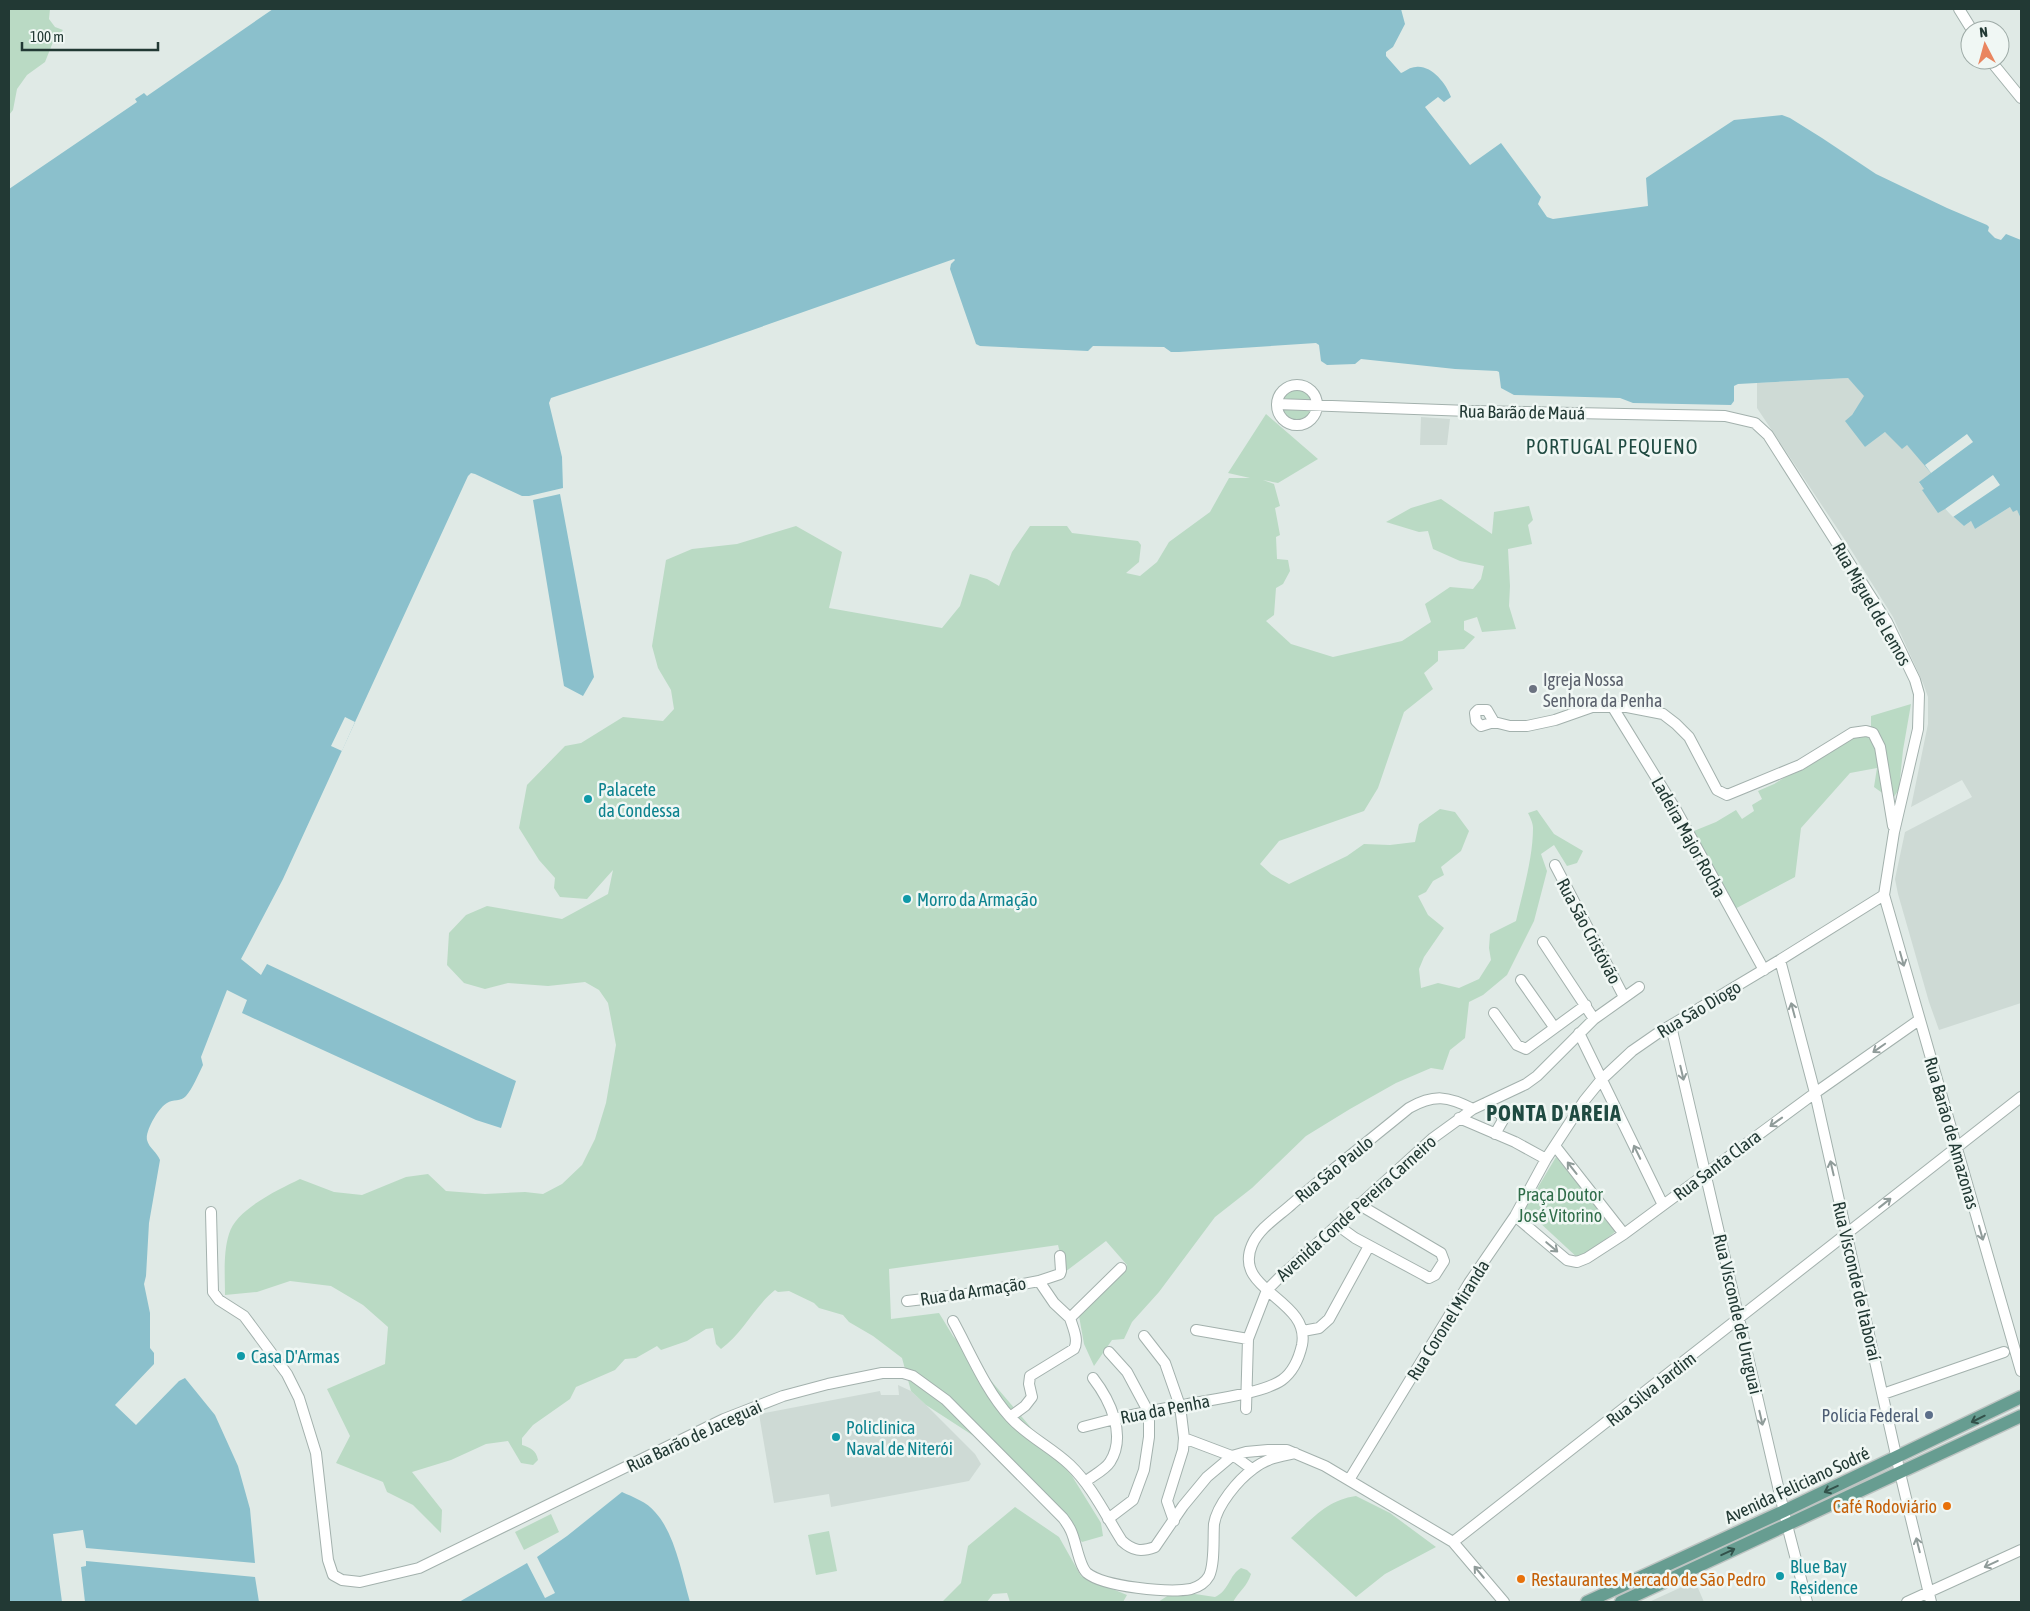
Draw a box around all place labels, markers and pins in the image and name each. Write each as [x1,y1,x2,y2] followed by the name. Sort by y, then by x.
[1543,669,1662,711] place label: Igreja Nossa Senhora da Penha
[1527,683,1539,695] marker: Igreja Nossa Senhora da Penha
[598,779,680,821] place label: Palacete da Condessa
[582,793,594,805] marker: Palacete da Condessa
[917,889,1037,910] place label: Morro da Armação
[901,893,913,905] marker: Morro da Armação
[251,1346,340,1367] place label: Casa D'Armas
[235,1350,247,1362] marker: Casa D'Armas
[1822,1405,1919,1426] place label: Polícia Federal
[1923,1409,1935,1421] marker: Polícia Federal
[846,1417,953,1459] place label: Policlinica Naval de Niterói
[830,1431,842,1443] marker: Policlinica Naval de Niterói
[1833,1496,1937,1517] place label: Café Rodoviário
[1941,1500,1953,1512] marker: Café Rodoviário
[1790,1556,1858,1598] place label: Blue Bay Residence
[1531,1569,1766,1590] place label: Restaurantes Mercado de São Pedro
[1774,1570,1786,1582] marker: Blue Bay Residence
[1515,1573,1527,1585] marker: Restaurantes Mercado de São Pedro

